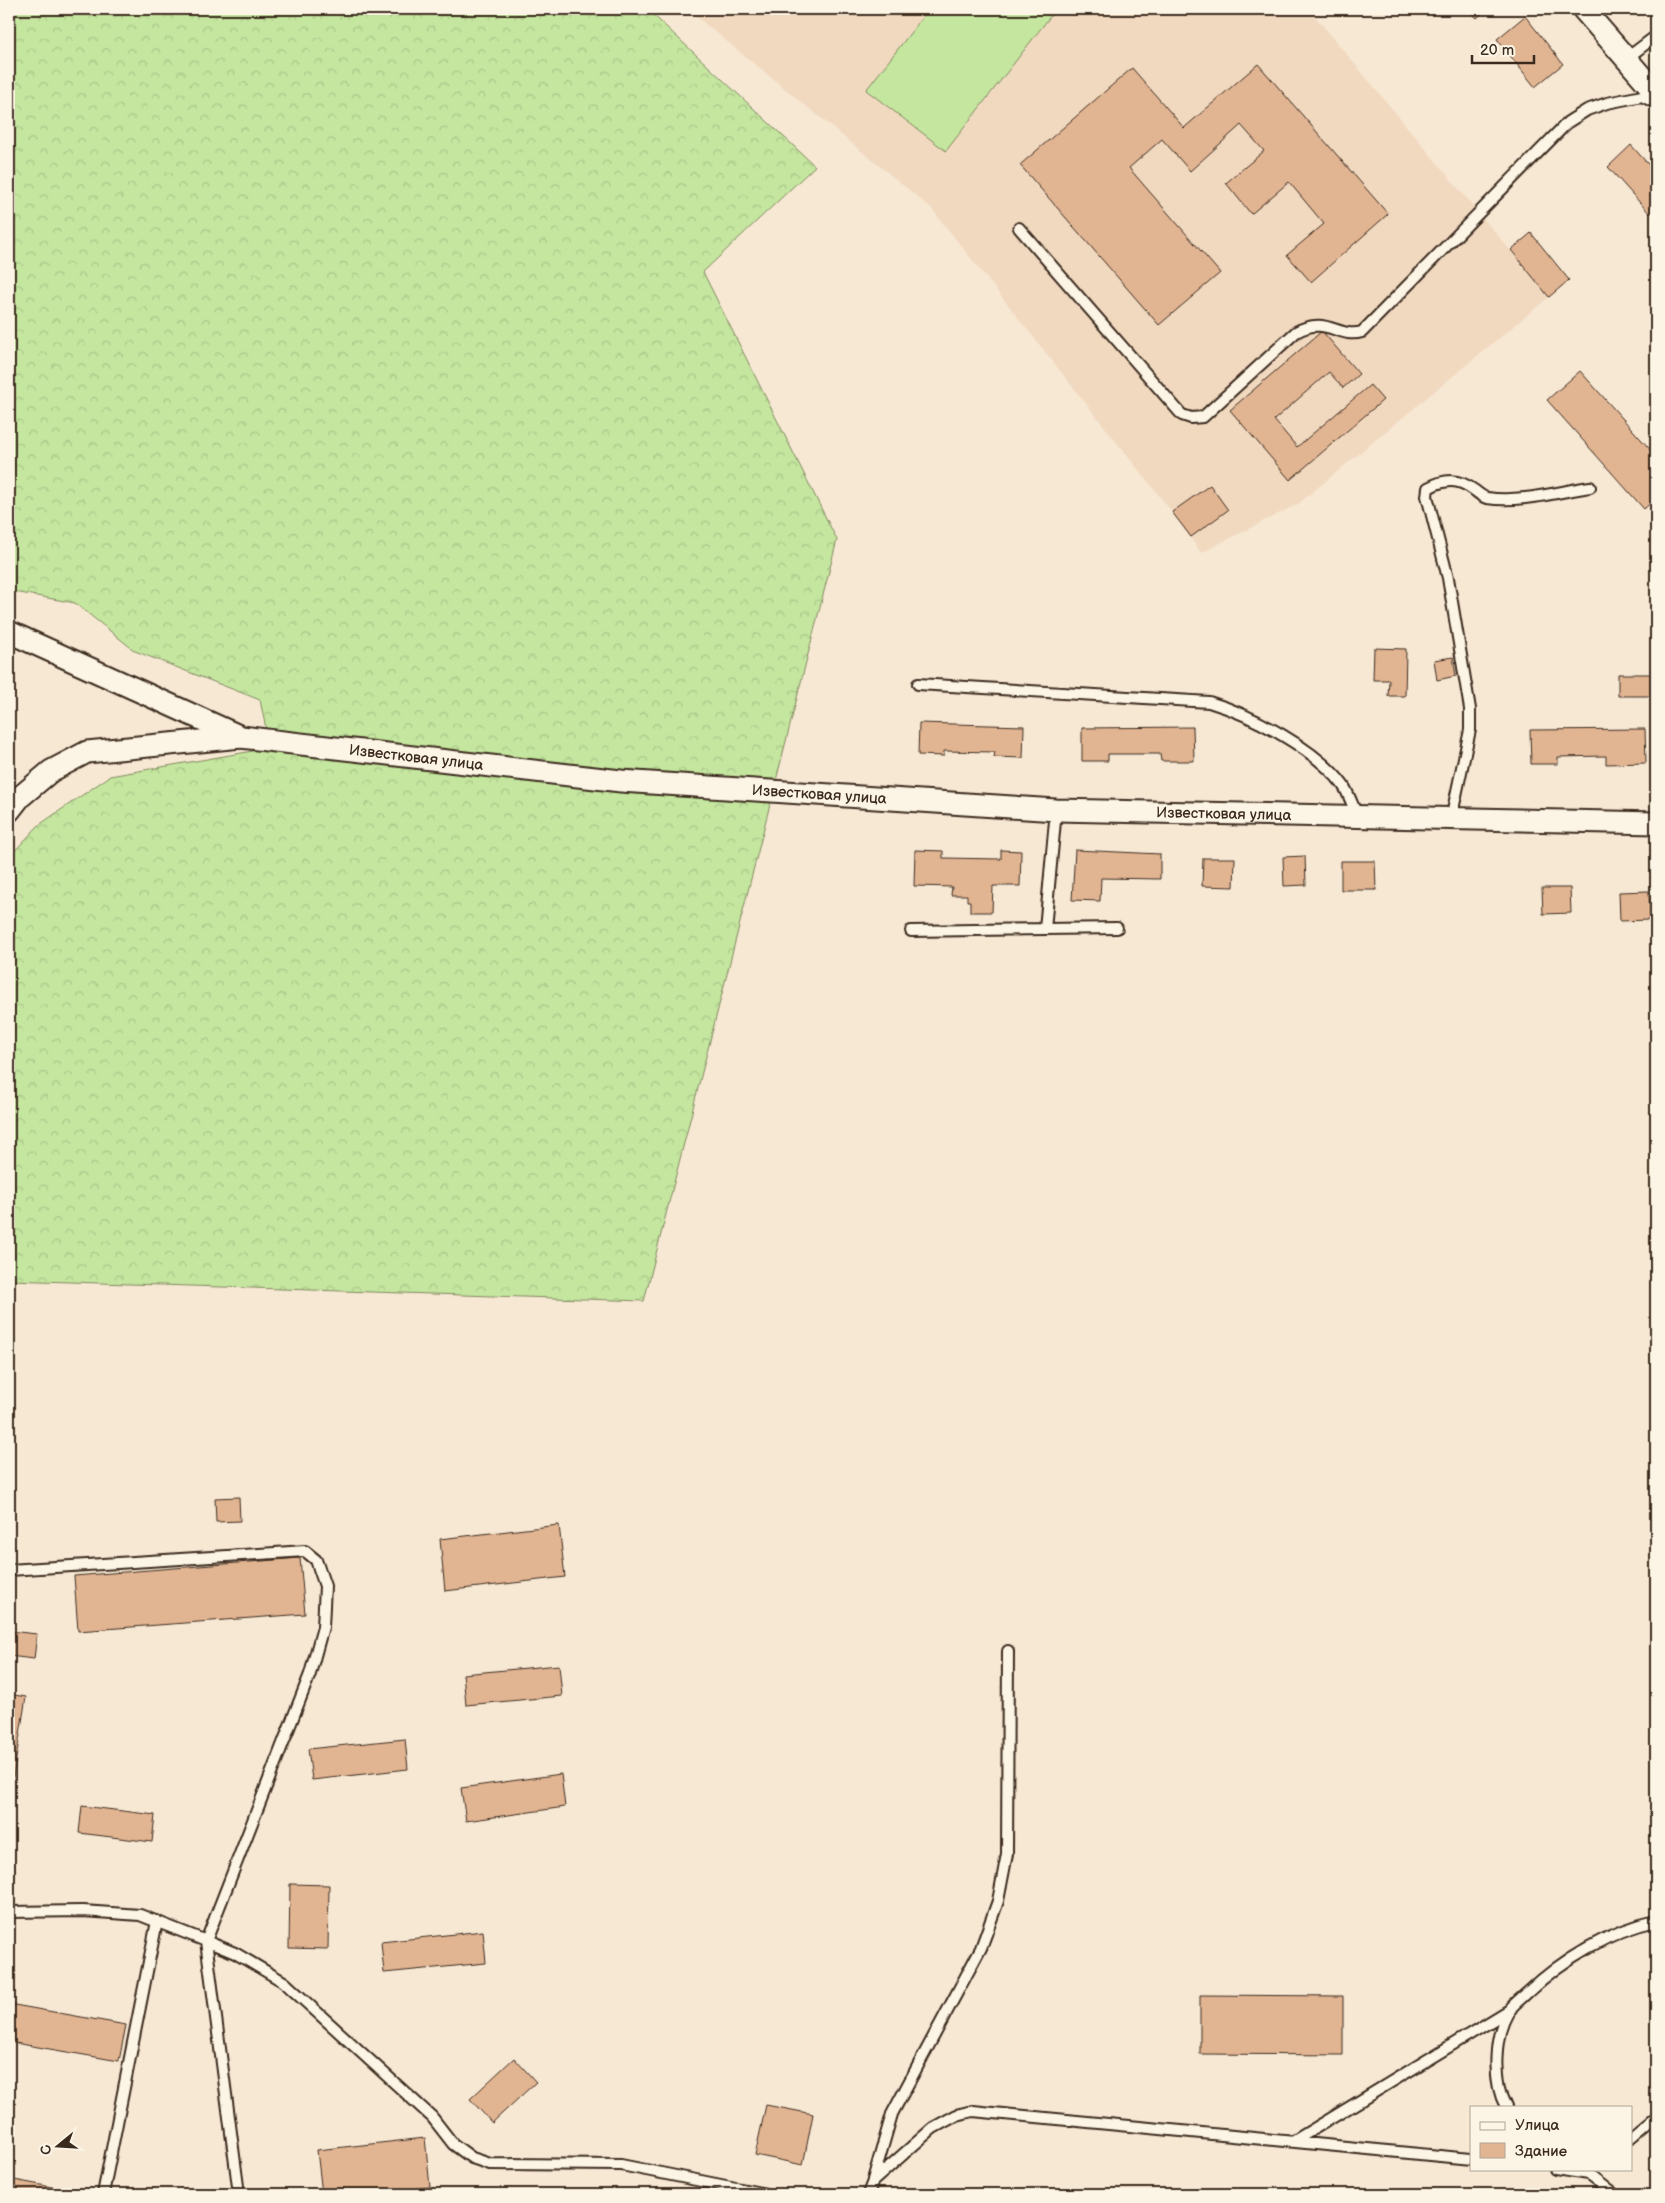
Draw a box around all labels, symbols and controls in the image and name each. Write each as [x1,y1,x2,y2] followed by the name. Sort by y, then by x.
[1472,32,1535,64] scale bar
[1480,41,1514,60] text: 20 m
[348,741,484,775] street label: Известковая улица
[751,781,888,809] street label: Известковая улица
[1156,803,1292,825] street label: Известковая улица
[1470,2106,1632,2170] legend
[1515,2116,1560,2135] text: Улица
[32,2120,82,2170] north arrow
[36,2142,56,2157] text: С
[1515,2142,1567,2161] text: Здание

